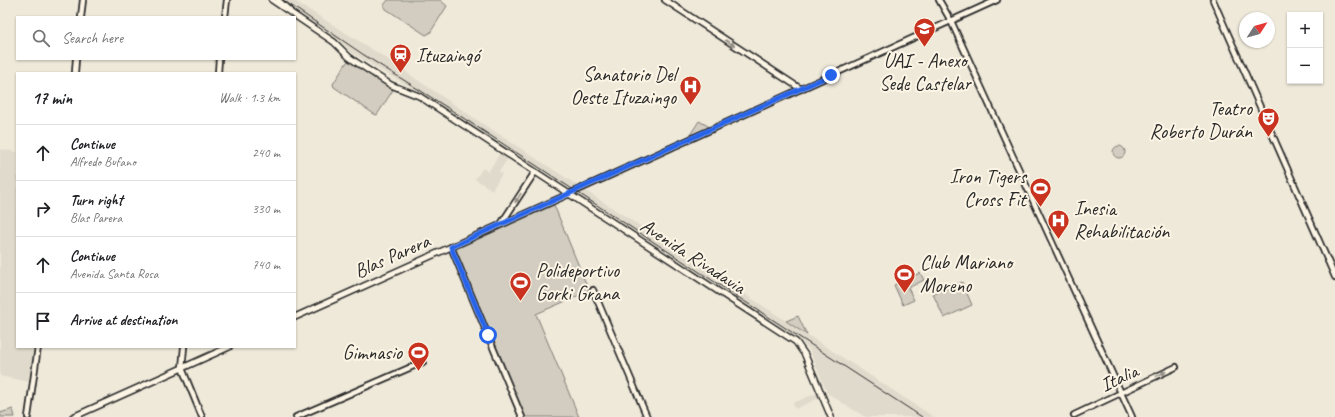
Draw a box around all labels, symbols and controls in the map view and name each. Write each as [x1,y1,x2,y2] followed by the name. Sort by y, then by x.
[1239,12,1275,48] north arrow
[1287,12,1323,84] map controls
[1287,12,1323,48] button: +
[912,15,938,48] school or university icon: UAI - Anexo Sede Castelar
[16,16,296,60] search box
[30,27,52,49] icon: search
[62,29,123,48] text: Search here
[724,39,736,46] one-way arrow
[387,42,413,75] station icon: Ituzaingó
[416,43,482,68] place label: Ituzaingó
[879,48,973,96] place label: UAI - Anexo Sede Castelar
[1287,48,1323,84] button: −
[571,62,680,110] place label: Sanatorio Del Oeste Ituzaingo
[822,66,840,84] route end
[678,73,704,106] hospital icon: Sanatorio Del Oeste Ituzaingo
[32,88,72,109] text: 17 min
[219,90,280,106] text: Walk · 1.3 km
[1150,96,1253,144] place label: Teatro Roberto Durán
[1255,106,1281,139] theatre icon: Teatro Roberto Durán
[70,135,115,154] text: Continue
[32,142,54,164] icon: ahead
[252,145,280,161] text: 240 m
[70,154,136,170] text: Alfredo Bufano
[950,164,1028,212] place label: Iron Tigers Cross Fit
[1028,175,1054,208] sports icon: Iron Tigers Cross Fit
[70,191,123,210] text: Turn right
[514,193,522,203] one-way arrow
[1074,196,1170,244] place label: Inesia Rehabilitación
[32,198,54,220] icon: right
[252,201,280,217] text: 330 m
[1045,207,1071,240] hospital icon: Inesia Rehabilitación
[70,210,122,226] text: Blas Parera
[636,213,752,300] street label: Avenida Rivadavia
[350,228,435,284] street label: Blas Parera
[70,247,115,266] text: Continue
[920,250,1014,298] place label: Club Mariano Moreno
[32,254,54,276] icon: ahead
[252,257,280,273] text: 740 m
[536,258,620,306] place label: Polideportivo Gorki Grana
[891,261,917,294] sports icon: Club Mariano Moreno
[70,266,158,282] text: Avenida Santa Rosa
[507,269,533,302] sports icon: Polideportivo Gorki Grana
[32,310,54,332] icon: arrive
[70,311,177,330] text: Arrive at destination
[479,326,497,344] route start
[405,339,431,372] sports icon: Gimnasio
[342,340,403,365] place label: Gimnasio
[1096,358,1144,398] street label: Italia
[1155,371,1167,377] one-way arrow

